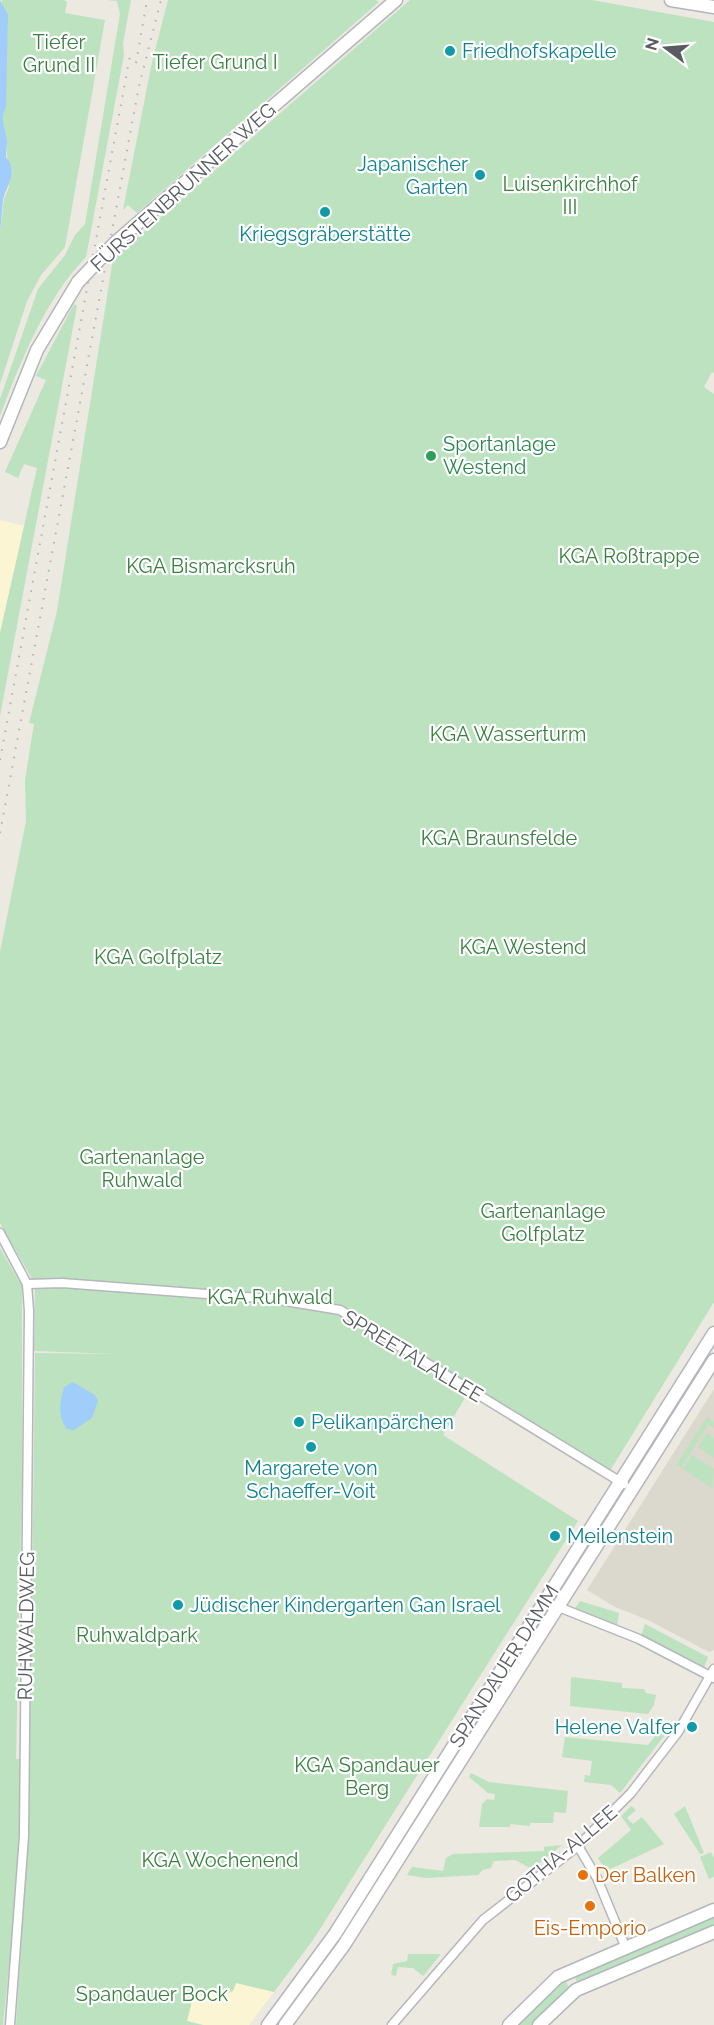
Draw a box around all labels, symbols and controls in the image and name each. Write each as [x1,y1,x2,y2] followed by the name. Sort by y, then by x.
[636,18,696,78] north arrow
[23,30,95,77] park label: Tiefer Grund II
[641,36,663,52] text: N
[462,39,617,63] place label: Friedhofskapelle
[443,44,457,58] marker: Friedhofskapelle
[152,50,278,74] park label: Tiefer Grund I
[85,97,281,277] street label: FÜRSTENBRUNNER WEG
[357,152,468,199] place label: Japanischer Garten
[473,168,487,182] marker: Japanischer Garten
[502,172,639,219] park label: Luisenkirchhof III
[318,205,332,219] marker: Kriegsgräberstätte
[239,222,411,246] place label: Kriegsgräberstätte
[443,432,556,479] place label: Sportanlage Westend
[424,449,438,463] marker: Sportanlage Westend
[559,544,700,568] park label: KGA Roßtrappe
[126,554,296,578] park label: KGA Bismarcksruh
[430,722,586,746] park label: KGA Wasserturm
[421,826,577,850] park label: KGA Braunsfelde
[459,935,587,959] park label: KGA Westend
[94,945,222,969] park label: KGA Golfplatz
[79,1145,205,1192] park label: Gartenanlage Ruhwald
[480,1199,606,1246] park label: Gartenanlage Golfplatz
[207,1285,333,1309] park label: KGA Ruhwald
[339,1305,487,1407] street label: SPREETALALLEE
[311,1410,454,1434] place label: Pelikanpärchen
[292,1415,306,1429] marker: Pelikanpärchen
[304,1440,318,1454] marker: Margarete von Schaeffer-Voit
[244,1456,378,1503] place label: Margarete von Schaeffer-Voit
[567,1524,673,1548] place label: Meilenstein
[548,1529,562,1543] marker: Meilenstein
[13,1551,39,1701] street label: RUHWALDWEG
[444,1580,564,1752] street label: SPANDAUER DAMM
[190,1593,501,1617] place label: Jüdischer Kindergarten Gan Israel
[171,1598,185,1612] marker: Jüdischer Kindergarten Gan Israel
[76,1623,198,1647] park label: Ruhwaldpark
[555,1715,680,1739] place label: Helene Valfer
[685,1720,699,1734] marker: Helene Valfer
[294,1753,440,1800] park label: KGA Spandauer Berg
[500,1800,622,1908] street label: GOTHA-ALLEE
[141,1848,299,1872] park label: KGA Wochenend
[595,1863,696,1887] place label: Der Balken
[576,1868,590,1882] marker: Der Balken
[583,1899,597,1913] marker: Eis-Emporio
[534,1916,646,1940] place label: Eis-Emporio
[76,1982,229,2006] park label: Spandauer Bock

